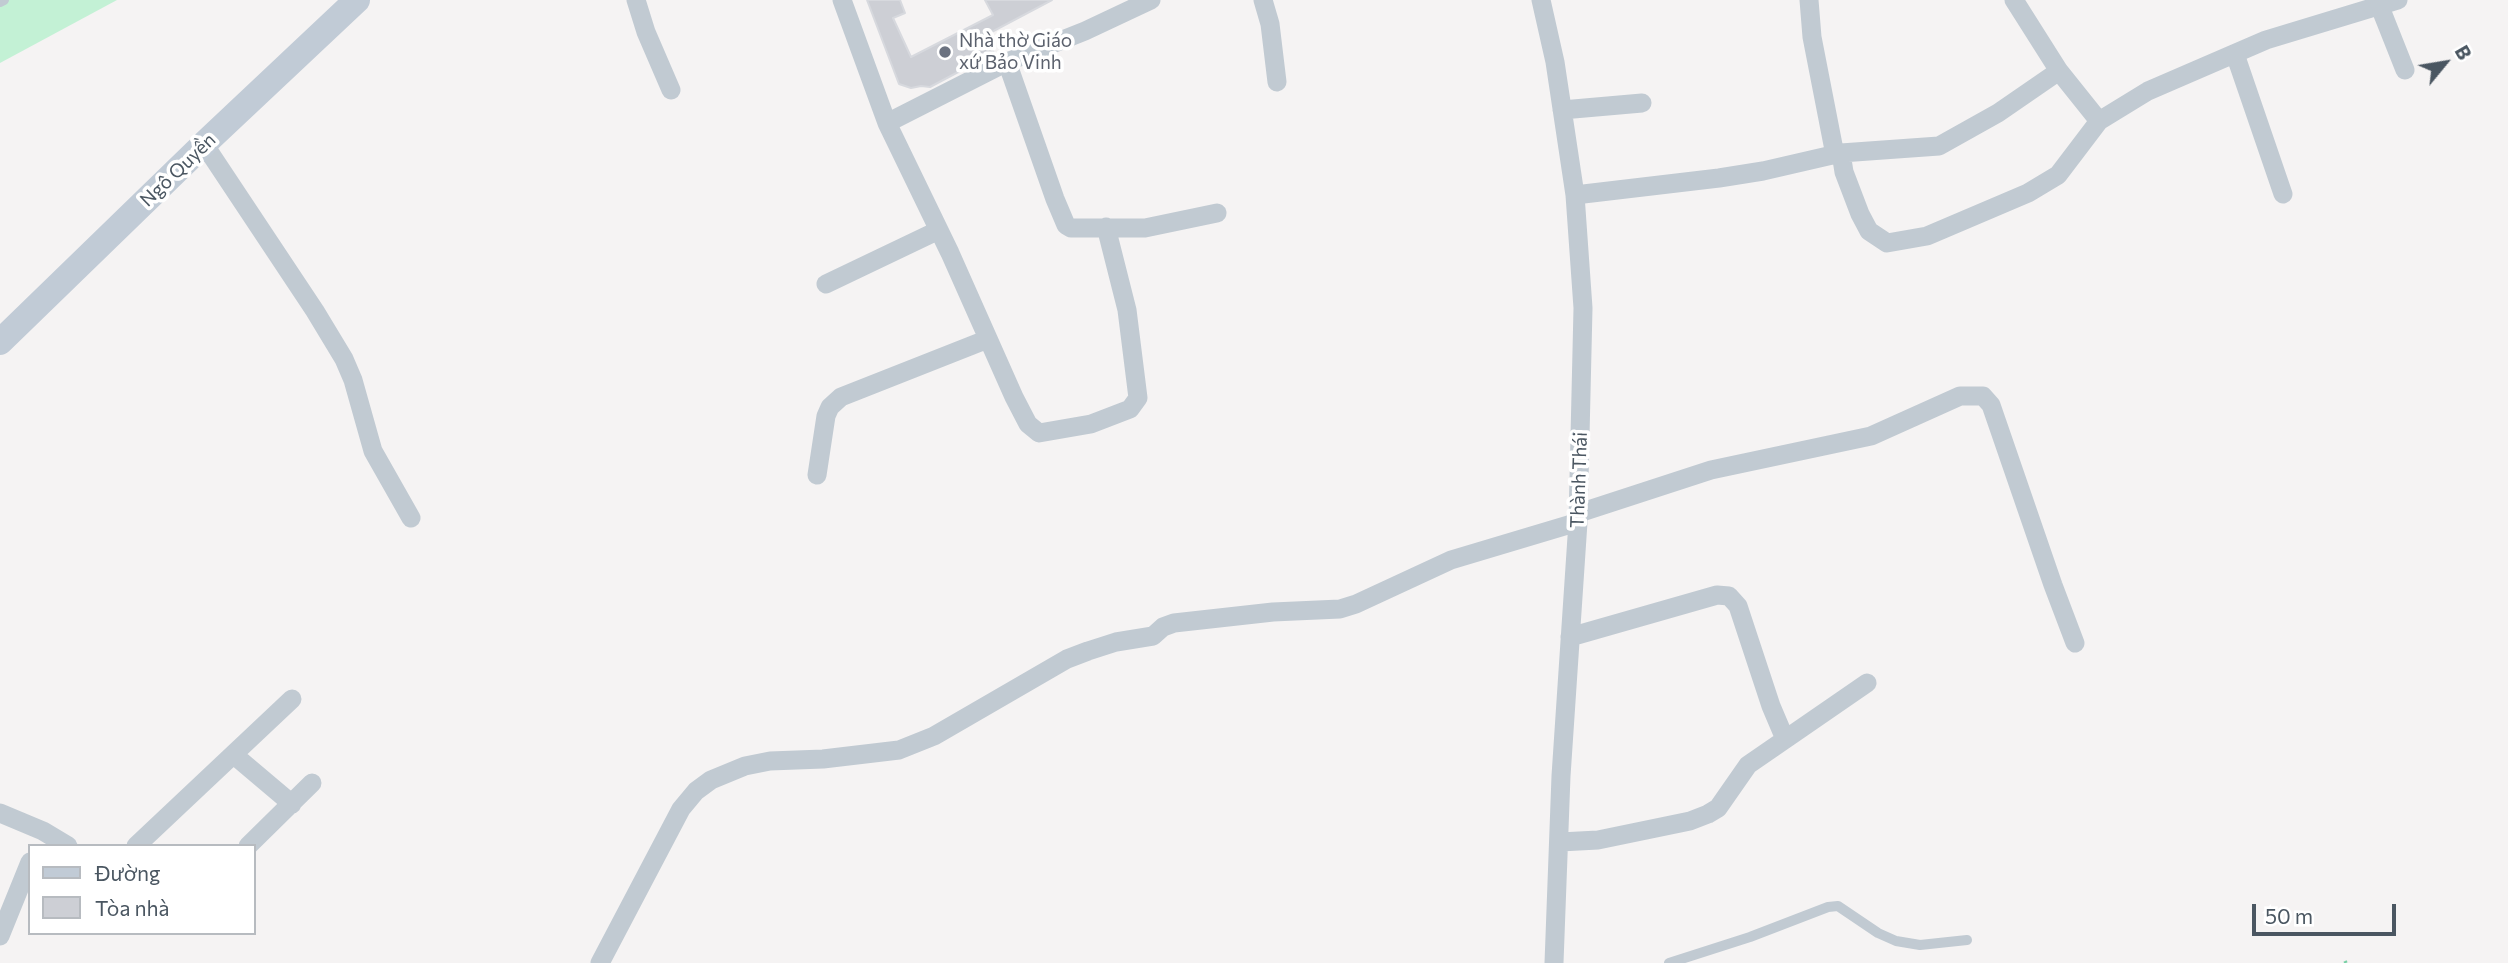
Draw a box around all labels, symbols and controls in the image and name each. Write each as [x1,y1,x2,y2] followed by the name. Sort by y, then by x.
[2410,28,2480,98] north arrow
[959,30,1072,74] place label: Nhà thờ Giáo xứ Bảo Vinh
[2451,41,2477,63] text: B
[937,44,953,60] marker: Nhà thờ Giáo xứ Bảo Vinh
[136,128,220,212] street label: Ngô Quyền
[1566,432,1592,528] street label: Thành Thái
[28,844,256,935] legend
[95,860,160,885] text: Đường
[2256,890,2400,934] scale bar
[95,895,169,920] text: Tòa nhà
[2265,903,2313,928] text: 50 m

